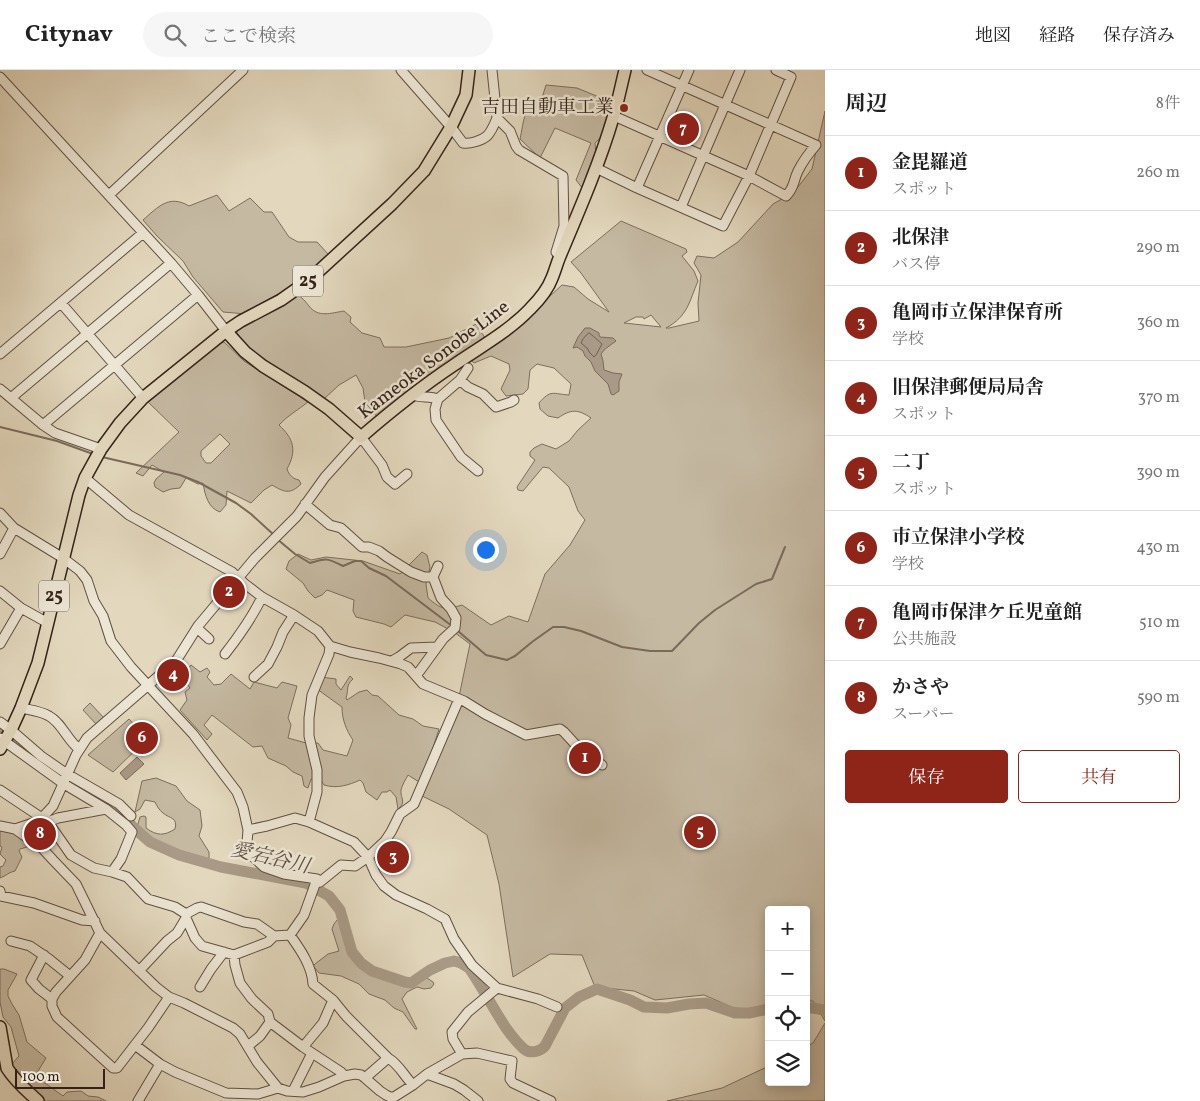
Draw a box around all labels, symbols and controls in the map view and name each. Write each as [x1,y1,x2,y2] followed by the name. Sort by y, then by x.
[143,12,493,57] search box
[25,18,113,52] text: Citynav
[161,21,189,49] icon: search
[201,24,296,50] text: ここで検索
[975,24,1011,49] text: 地図
[1039,24,1075,49] text: 経路
[1103,24,1175,49] text: 保存済み
[845,90,887,119] text: 周辺
[1156,93,1180,115] text: 8件
[481,95,614,121] place label: 吉田自動車工業
[618,102,630,114] marker: 吉田自動車工業
[667,110,699,148] pin: 7
[892,150,968,176] text: 金毘羅道
[858,162,864,184] text: 1
[1136,162,1180,184] text: 260 m
[892,179,956,201] text: スポット
[892,225,949,251] text: 北保津
[857,237,865,259] text: 2
[1136,237,1180,259] text: 290 m
[892,254,940,276] text: バス停
[293,266,323,297] road number: 25
[353,294,515,426] street label: Kameoka Sonobe Line
[892,300,1063,326] text: 亀岡市立保津保育所
[857,312,865,334] text: 3
[1137,312,1180,334] text: 360 m
[892,329,924,351] text: 学校
[892,375,1044,401] text: 旧保津郵便局局舎
[856,387,866,409] text: 4
[1138,387,1180,409] text: 370 m
[892,404,956,426] text: スポット
[892,450,930,476] text: 二丁
[857,462,865,484] text: 5
[1137,462,1180,484] text: 390 m
[892,479,956,501] text: スポット
[892,525,1025,551] text: 市立保津小学校
[473,537,499,563] your location
[857,537,865,559] text: 6
[1136,537,1180,559] text: 430 m
[892,554,924,576] text: 学校
[213,573,245,611] pin: 2
[39,581,69,612] road number: 25
[892,600,1082,626] text: 亀岡市保津ケ丘児童館
[857,612,865,634] text: 7
[1139,612,1180,634] text: 510 m
[892,629,956,651] text: 公共施設
[157,656,189,694] pin: 4
[892,675,949,701] text: かさや
[857,687,865,709] text: 8
[1137,687,1180,709] text: 590 m
[892,704,954,726] text: スーパー
[126,719,158,757] pin: 6
[569,739,601,777] pin: 1
[845,750,1008,803] button: 保存
[1018,750,1180,803] button: 共有
[684,813,716,851] pin: 5
[24,815,56,853] pin: 8
[228,836,314,882] water label: 愛宕谷川
[377,838,409,876] pin: 3
[765,906,810,1086] map controls
[765,906,810,951] button: +
[765,951,810,996] button: −
[765,996,810,1041] button: locate
[765,1041,810,1086] button: layers
[15,1066,105,1089] scale bar
[22,1068,60,1087] text: 100 m

